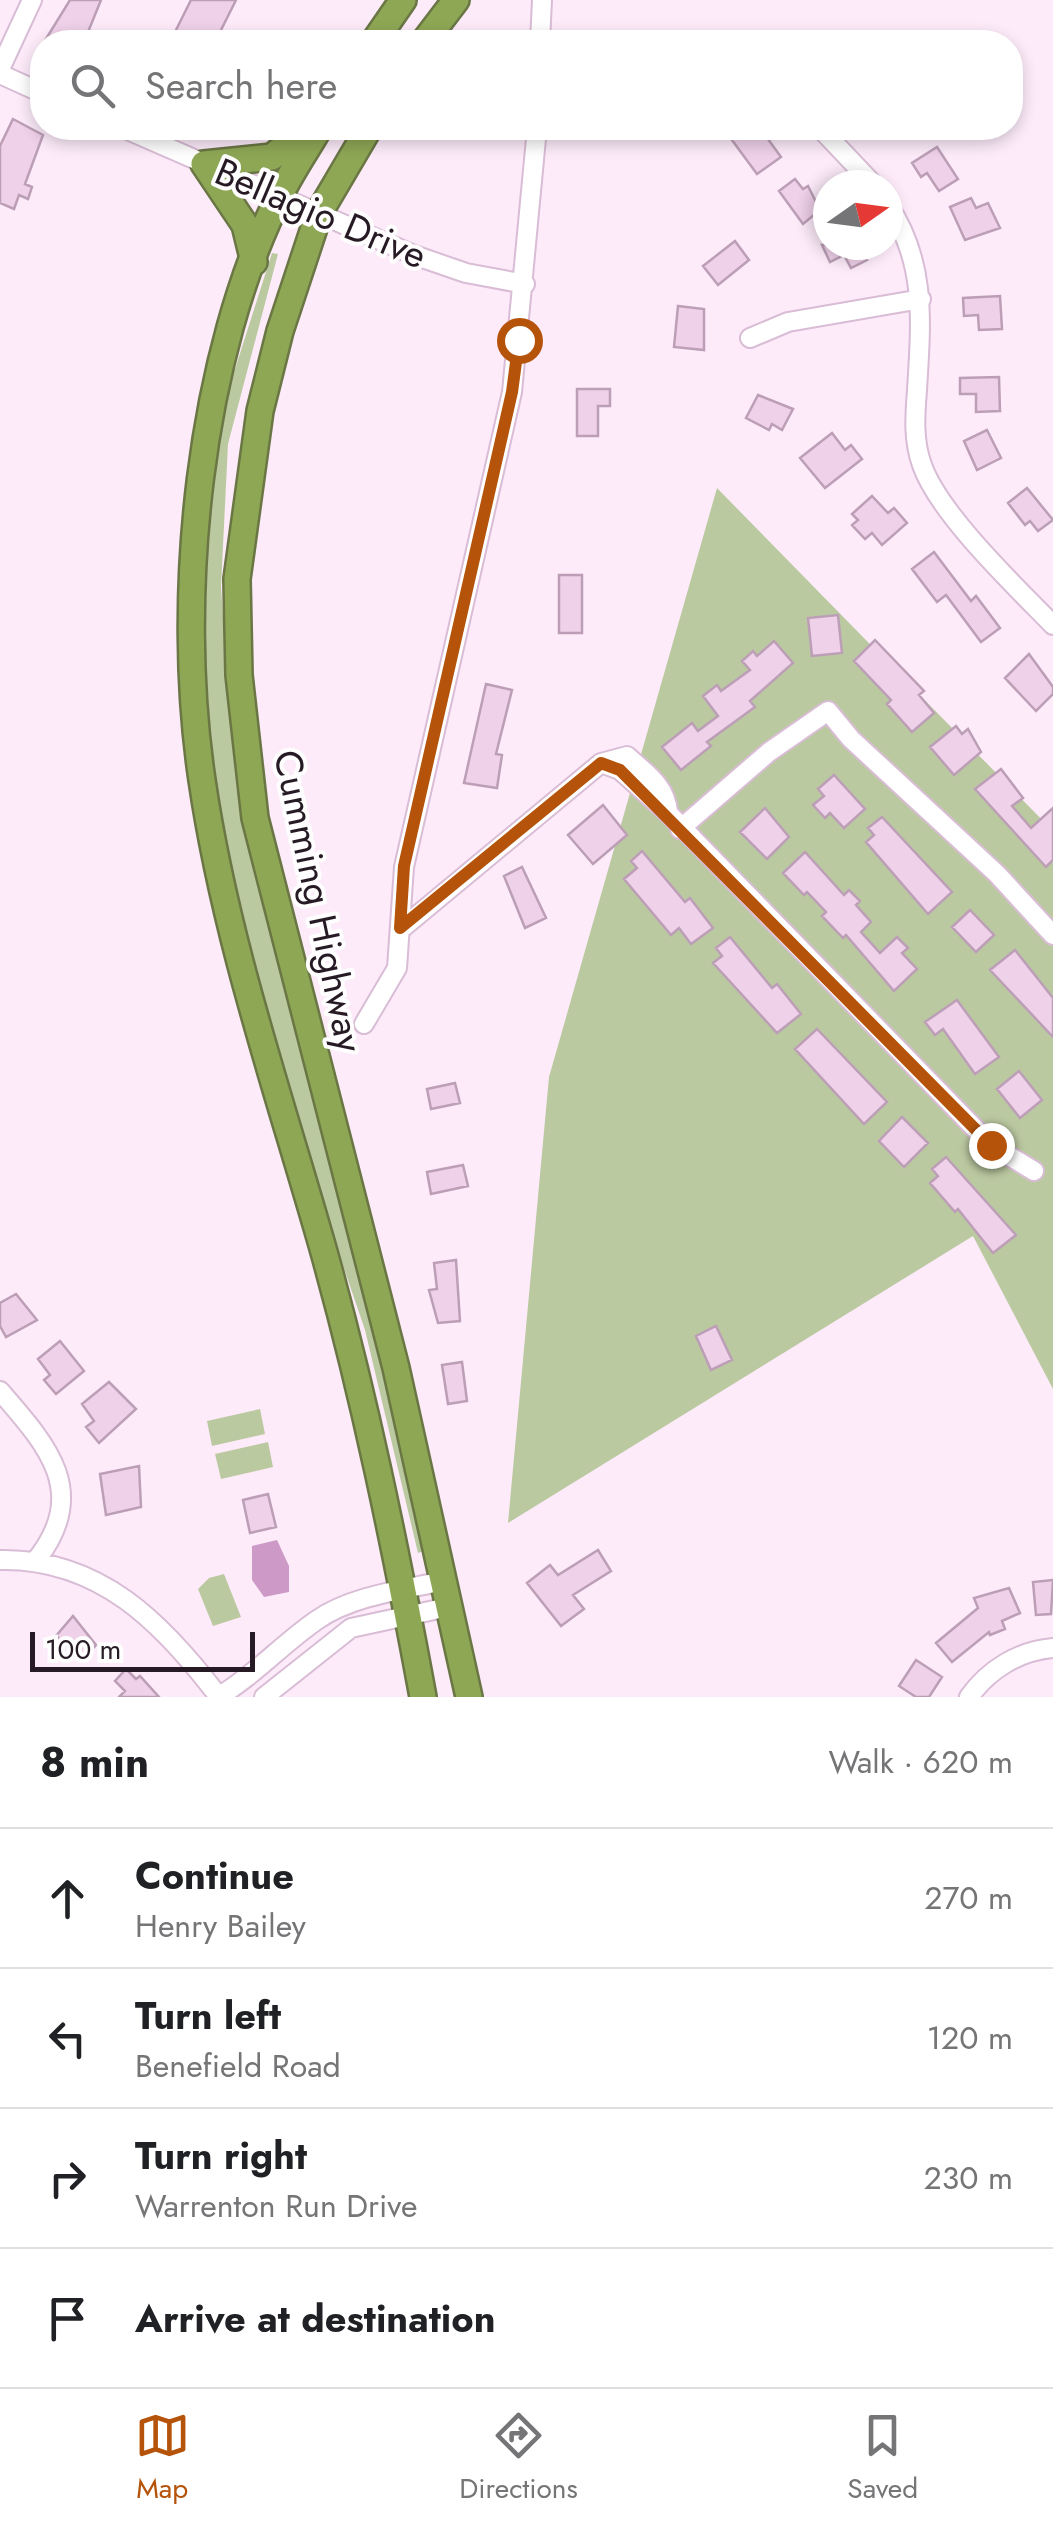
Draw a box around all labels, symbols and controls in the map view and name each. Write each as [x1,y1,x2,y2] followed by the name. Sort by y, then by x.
[30,30,1023,140] search box
[65,58,120,113] icon: search
[145,58,337,113] text: Search here
[207,144,435,282] street label: Bellagio Drive
[813,170,903,260] north arrow
[497,318,543,364] route start
[260,745,378,1057] street label: Cumming Highway
[969,1123,1015,1169] route end
[30,1627,255,1672] scale bar
[45,1629,121,1670] text: 100 m
[40,1732,149,1793] text: 8 min
[828,1739,1013,1785] text: Walk · 620 m
[135,1848,294,1903] text: Continue
[40,1871,95,1926] icon: ahead
[924,1875,1013,1921] text: 270 m
[135,1903,306,1949] text: Henry Bailey
[135,1988,281,2043] text: Turn left
[40,2011,95,2066] icon: left
[927,2015,1013,2061] text: 120 m
[135,2043,341,2089] text: Benefield Road
[135,2128,307,2183] text: Turn right
[40,2151,95,2206] icon: right
[924,2155,1013,2201] text: 230 m
[135,2183,417,2229] text: Warrenton Run Drive
[40,2291,95,2346] icon: arrive
[135,2291,496,2346] text: Arrive at destination
[135,2408,190,2509] tab: Map
[459,2408,578,2509] tab: Directions
[847,2408,918,2509] tab: Saved

